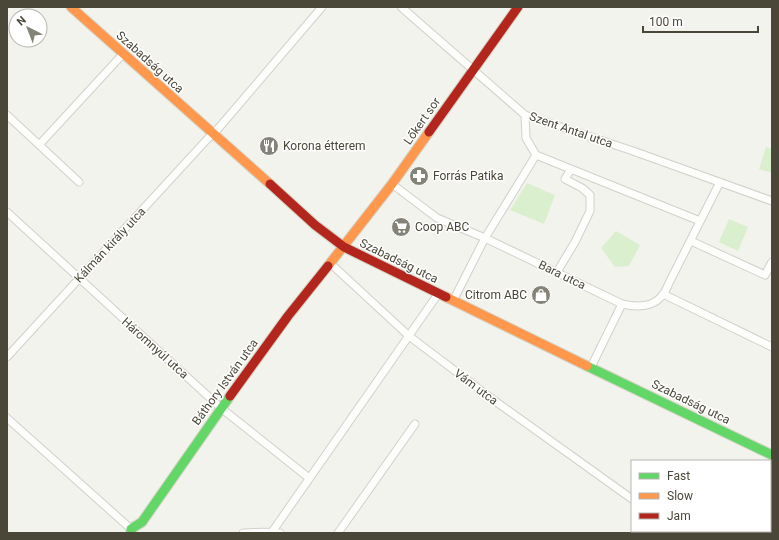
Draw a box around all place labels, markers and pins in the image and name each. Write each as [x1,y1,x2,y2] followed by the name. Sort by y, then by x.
[258,135,280,157] restaurant icon: Korona étterem
[283,139,366,153] place label: Korona étterem
[408,165,430,187] pharmacy icon: Forrás Patika
[433,169,503,183] place label: Forrás Patika
[390,216,412,238] supermarket icon: Coop ABC
[415,220,470,234] place label: Coop ABC
[530,284,552,306] shop icon: Citrom ABC
[465,288,527,302] place label: Citrom ABC

